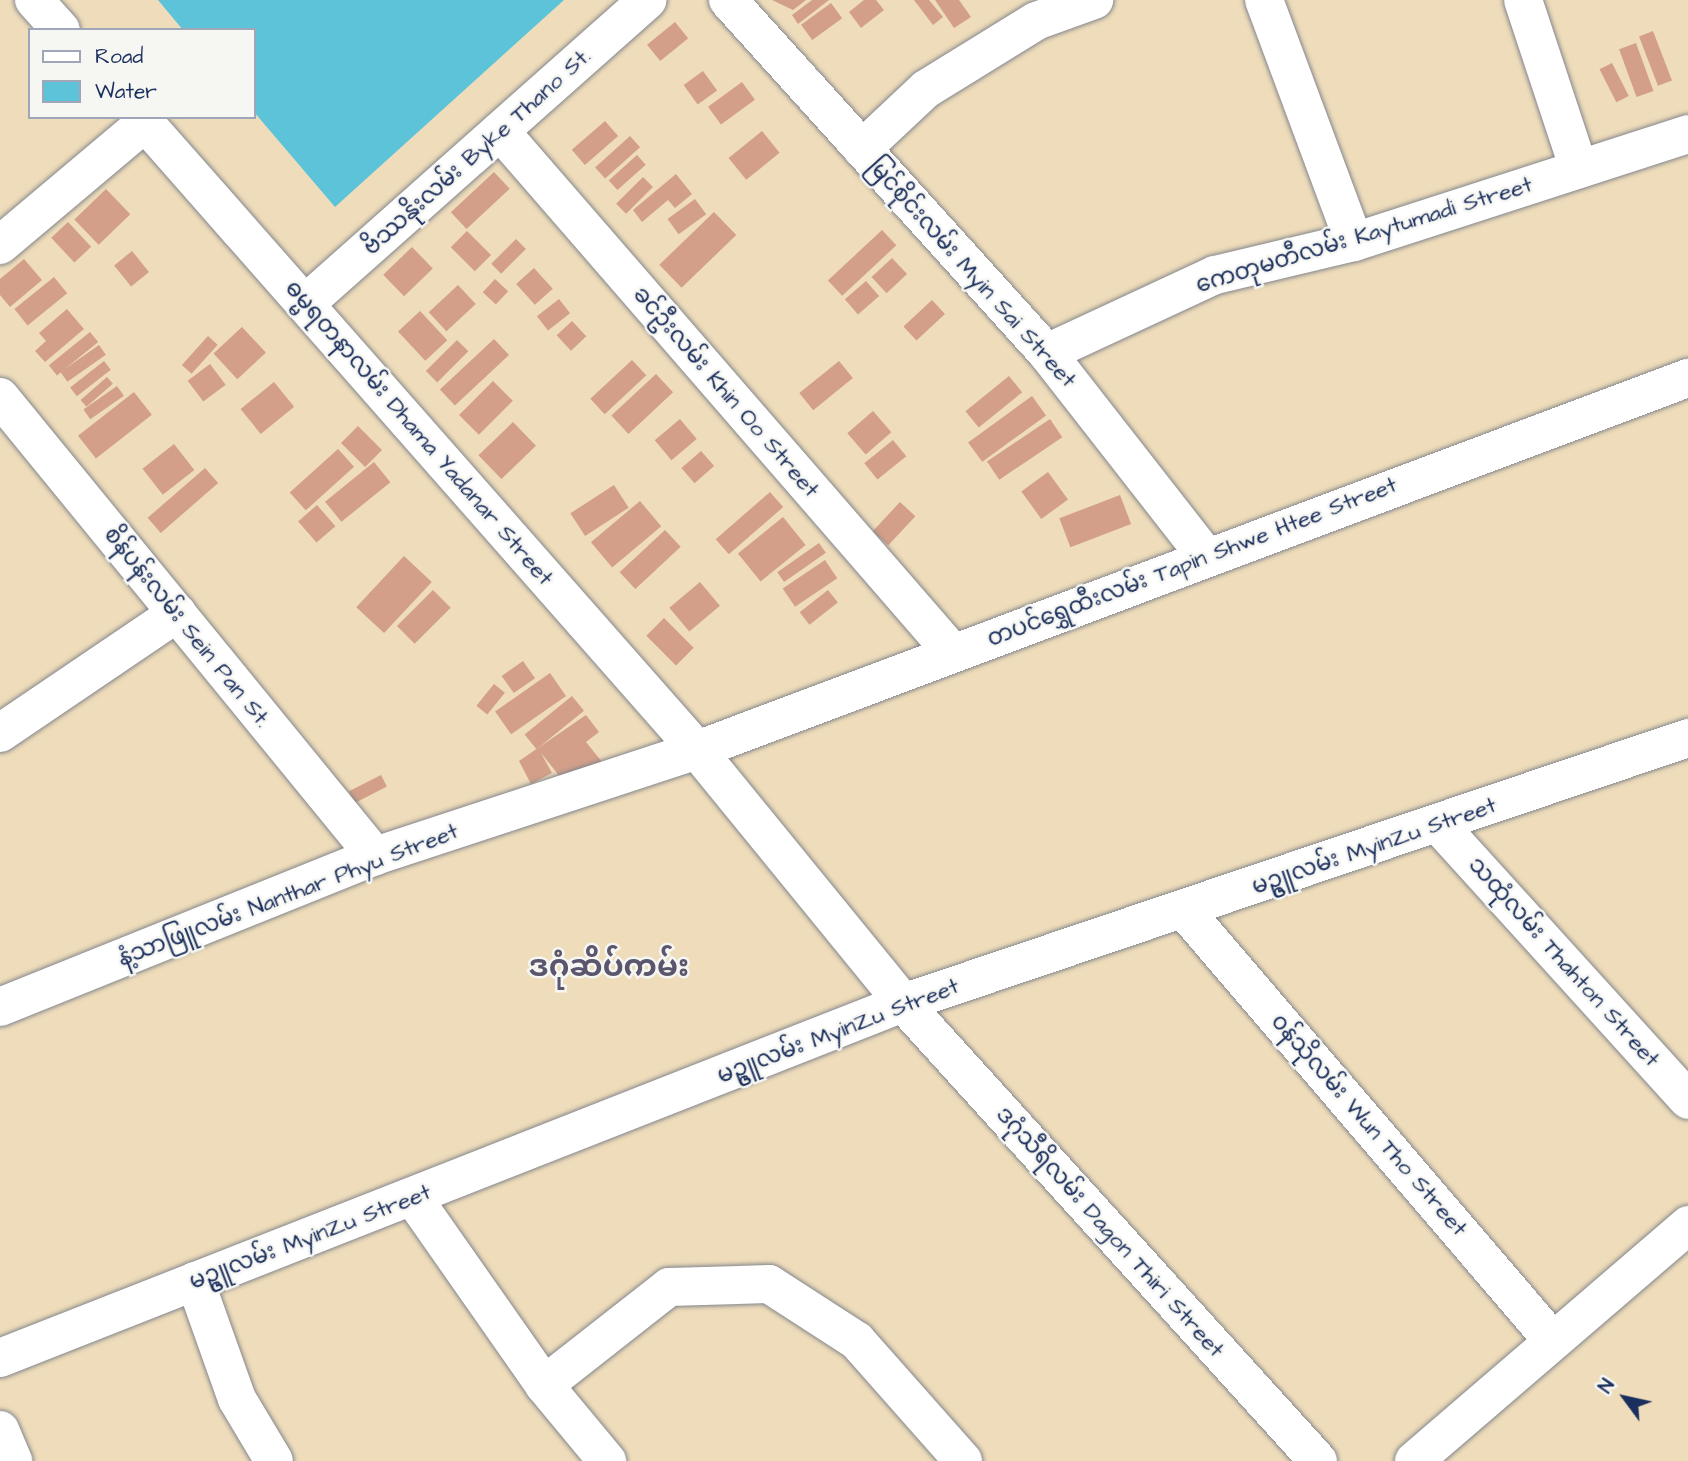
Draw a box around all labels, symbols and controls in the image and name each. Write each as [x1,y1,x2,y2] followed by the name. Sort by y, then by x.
[28,28,256,119] legend
[95,42,143,71] text: Road
[358,43,596,261] street label: ဗိဿနိုးလမ်း Byke Thano St.
[95,77,157,106] text: Water
[862,153,1082,393] street label: မြင်စိုင်းလမ်း Myin Sai Street
[1193,171,1535,299] street label: ကေတုမတီလမ်း Kaytumadi Street
[279,275,559,591] street label: ဓမ္မရတနာလမ်း Dhama Yadanar Street
[627,281,825,503] street label: ခင်ဦးလမ်း Khin Oo Street
[983,471,1401,653] street label: တပင်ရွှေထီးလမ်း Tapin Shwe Htee Street
[98,521,276,733] street label: စိန်ပန်းလမ်း Sein Pan St.
[1248,791,1500,901] street label: မဥ္ဇူလမ်း MyinZu Street
[114,817,462,973] street label: နံ့သာဖြူလမ်း Nanthar Phyu Street
[1462,851,1666,1073] street label: သထုံလမ်း Thahton Street
[529,949,689,985] district label: ဒဂုံဆိပ်ကမ်း
[713,972,963,1090] street label: မဥ္ဇူလမ်း MyinZu Street
[1265,1008,1473,1242] street label: ၀န်သိုလမ်း Wun Tho Street
[990,1101,1230,1363] street label: ဒဂုံသီရိလမ်း Dagon Thiri Street
[185,1178,435,1296] street label: မဥ္ဇူလမ်း MyinZu Street
[1590,1363,1660,1433] north arrow
[1592,1374,1622,1399] text: N

